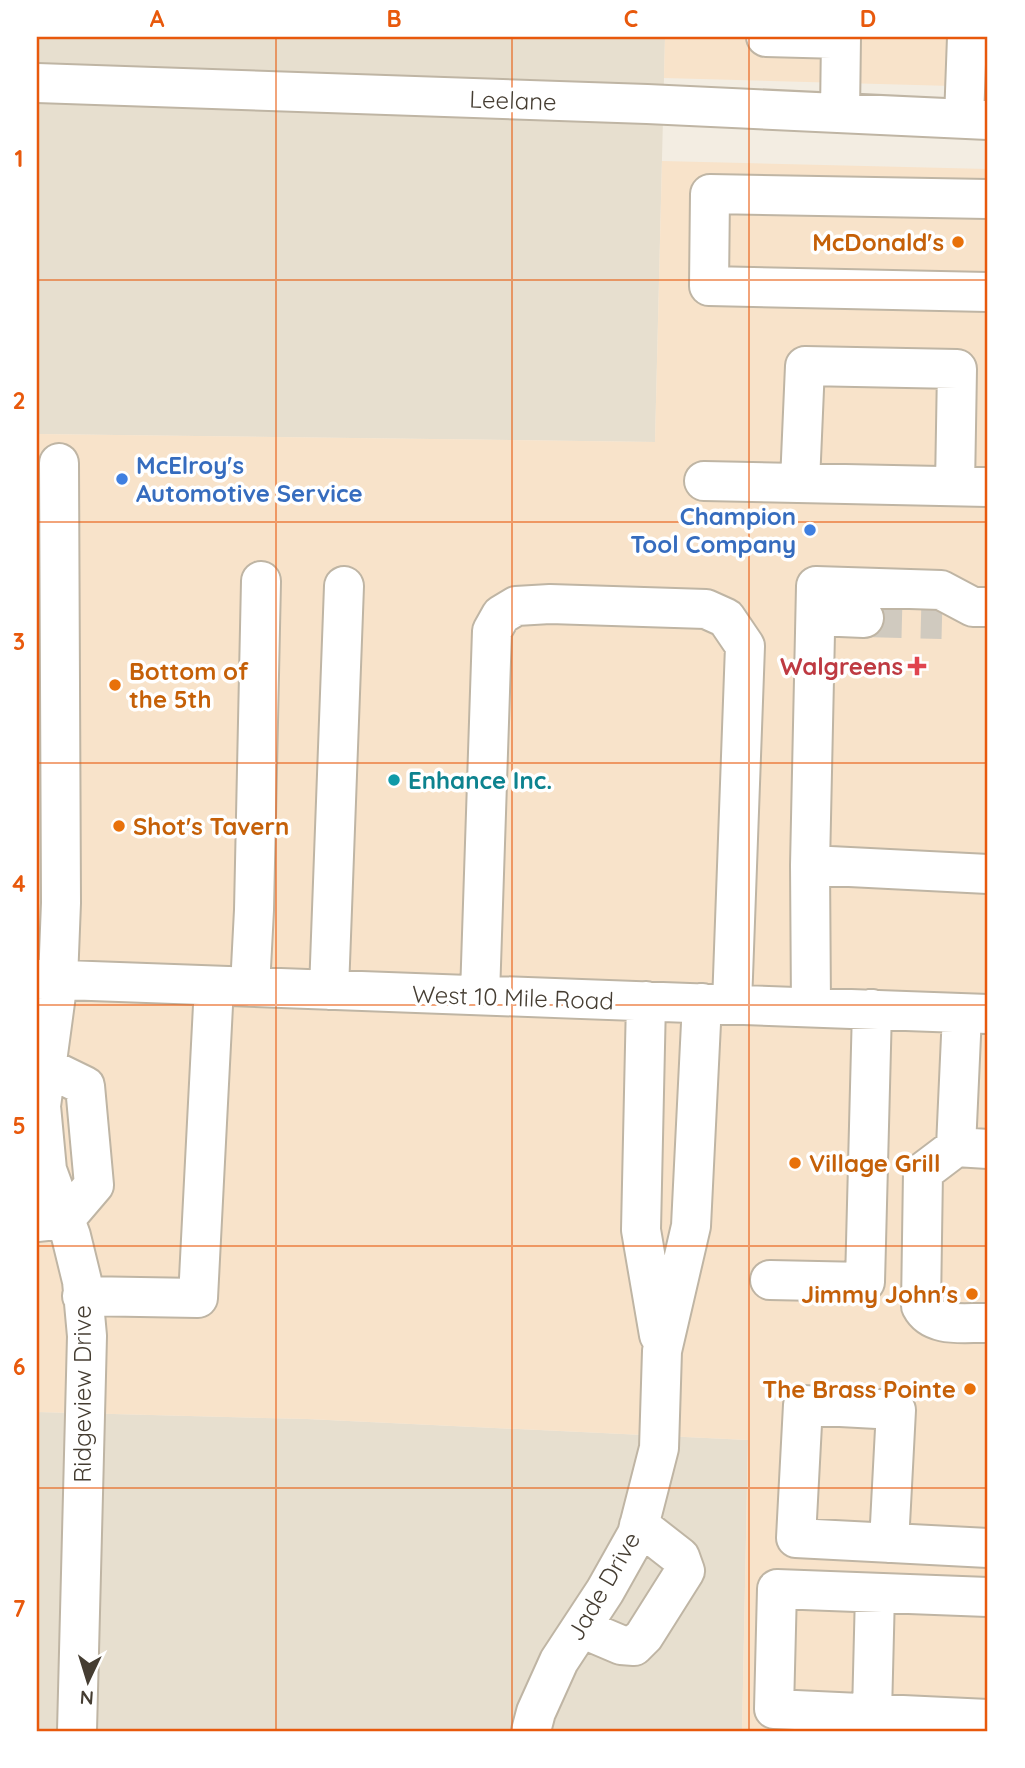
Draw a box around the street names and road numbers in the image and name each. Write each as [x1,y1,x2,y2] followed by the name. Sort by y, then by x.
[469,83,557,117] street label: Leelane
[412,978,614,1016] street label: West 10 Mile Road
[67,1305,97,1483] street label: Ridgeview Drive
[560,1526,646,1646] street label: Jade Drive

